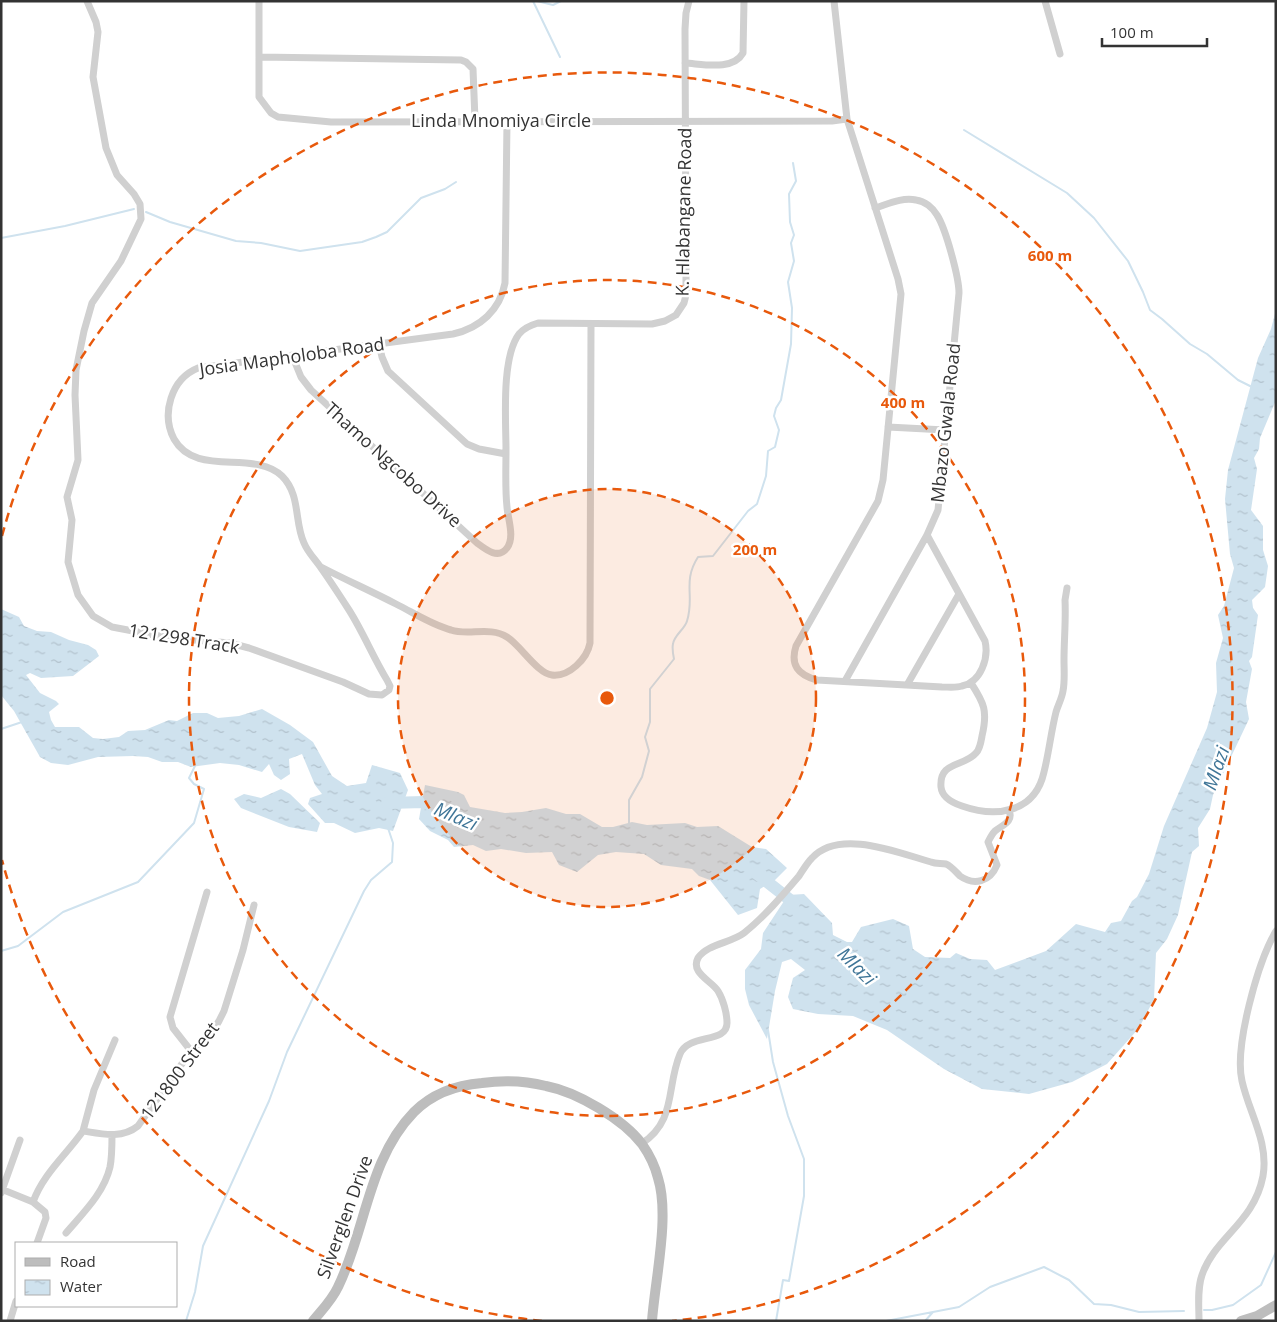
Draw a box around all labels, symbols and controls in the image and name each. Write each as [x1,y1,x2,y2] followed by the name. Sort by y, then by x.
[1102,15,1207,47] scale bar
[1110,22,1154,42] text: 100 m
[411,108,591,132] street label: Linda Mnomiya Circle
[670,127,696,297] street label: K. Hlabangane Road
[1028,245,1072,265] text: 600 m
[196,331,386,381] street label: Josia Mapholoba Road
[925,342,965,504] street label: Mbazo Gwala Road
[881,392,925,412] text: 400 m
[320,396,467,532] street label: Thamo Ngcobo Drive
[733,539,777,559] text: 200 m
[127,617,242,659] street label: 121298 Track
[598,689,616,707] centre of rings
[1196,742,1236,793] water label: Mlazi
[430,795,483,837] water label: Mlazi
[832,941,883,992] water label: Mlazi
[135,1017,224,1124] street label: 121800 Street
[311,1152,378,1282] street label: Silverglen Drive
[15,1242,178,1307] legend
[60,1251,96,1271] text: Road
[60,1276,102,1296] text: Water

